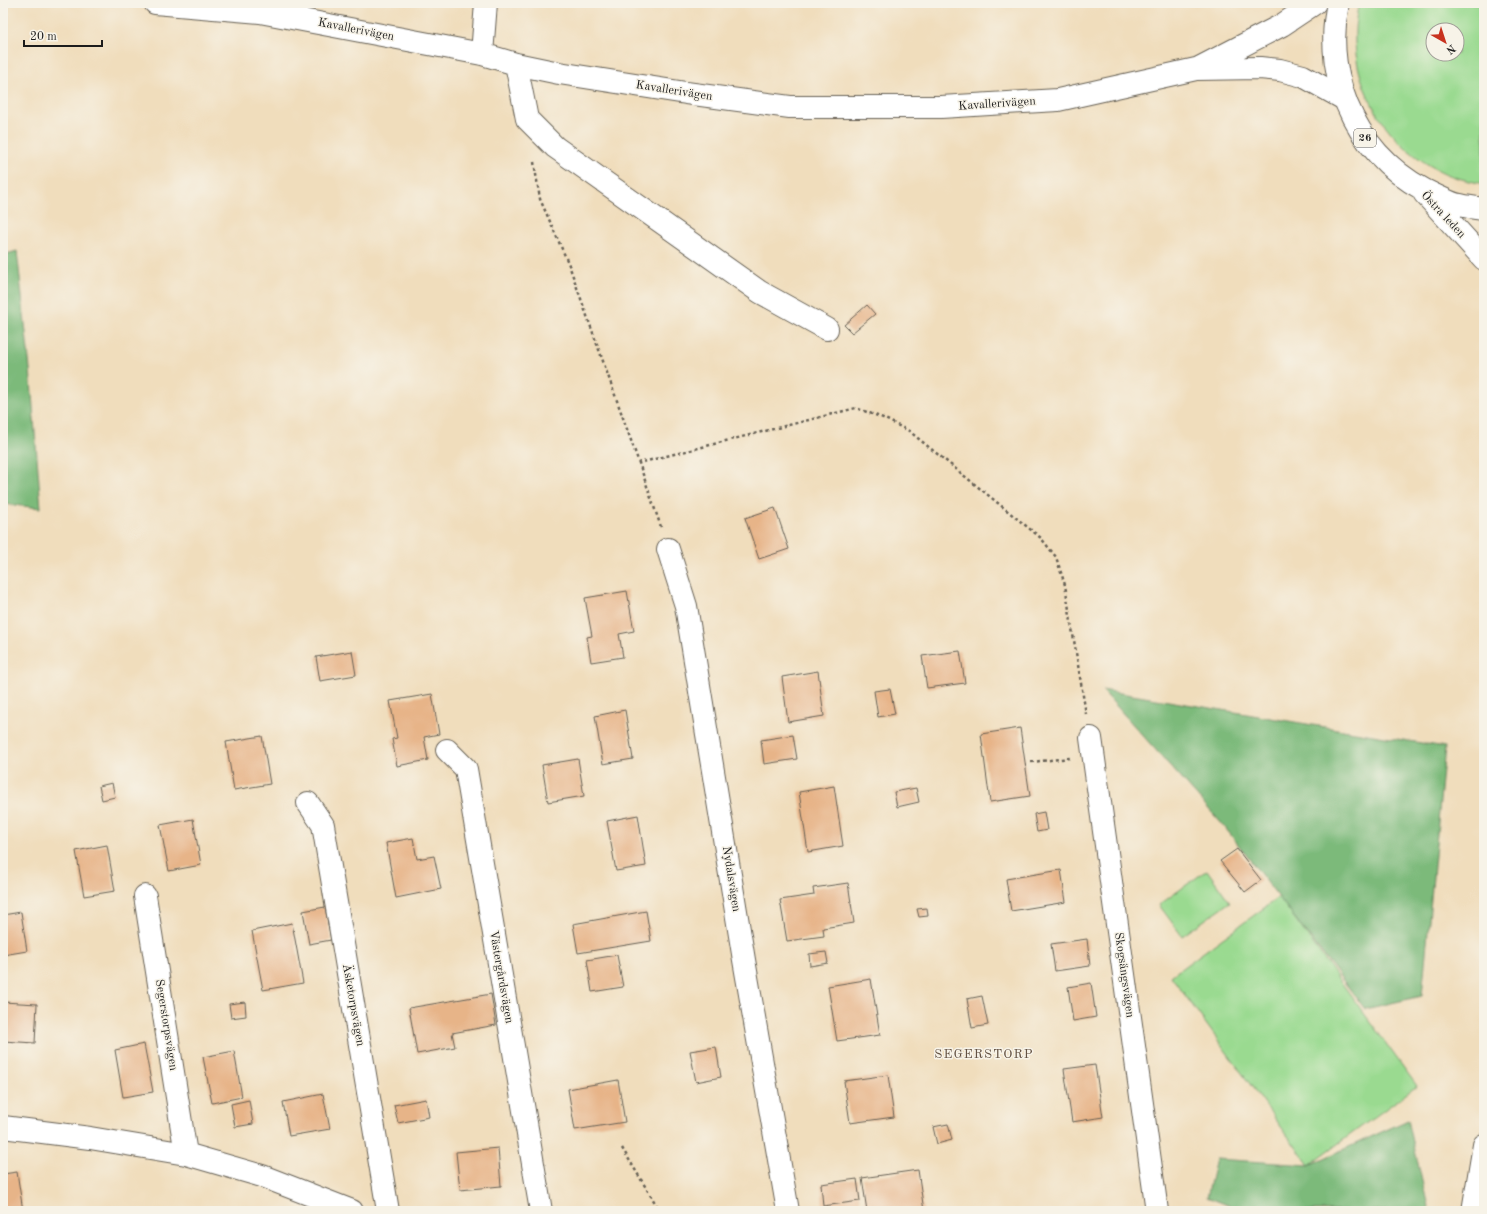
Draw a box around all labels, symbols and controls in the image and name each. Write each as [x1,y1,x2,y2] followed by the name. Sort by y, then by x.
[317,17,396,43] street label: Kavallerivägen
[24,22,102,48] scale bar
[1425,22,1465,62] north arrow
[30,31,57,43] text: 20 m
[1443,42,1457,56] text: N
[635,79,714,103] street label: Kavallerivägen
[958,95,1037,113] street label: Kavallerivägen
[1354,129,1376,147] road number: 26
[1418,187,1471,241] street label: Östra leden
[720,845,742,913] street label: Nydalsvägen
[487,930,515,1025] street label: Västergårdsvägen
[1112,931,1136,1019] street label: Skogsängsvägen
[340,962,370,1048] street label: Äsketorpsvägen
[153,978,179,1072] street label: Segerstorpsvägen
[934,1048,1034,1061] district label: SEGERSTORP

